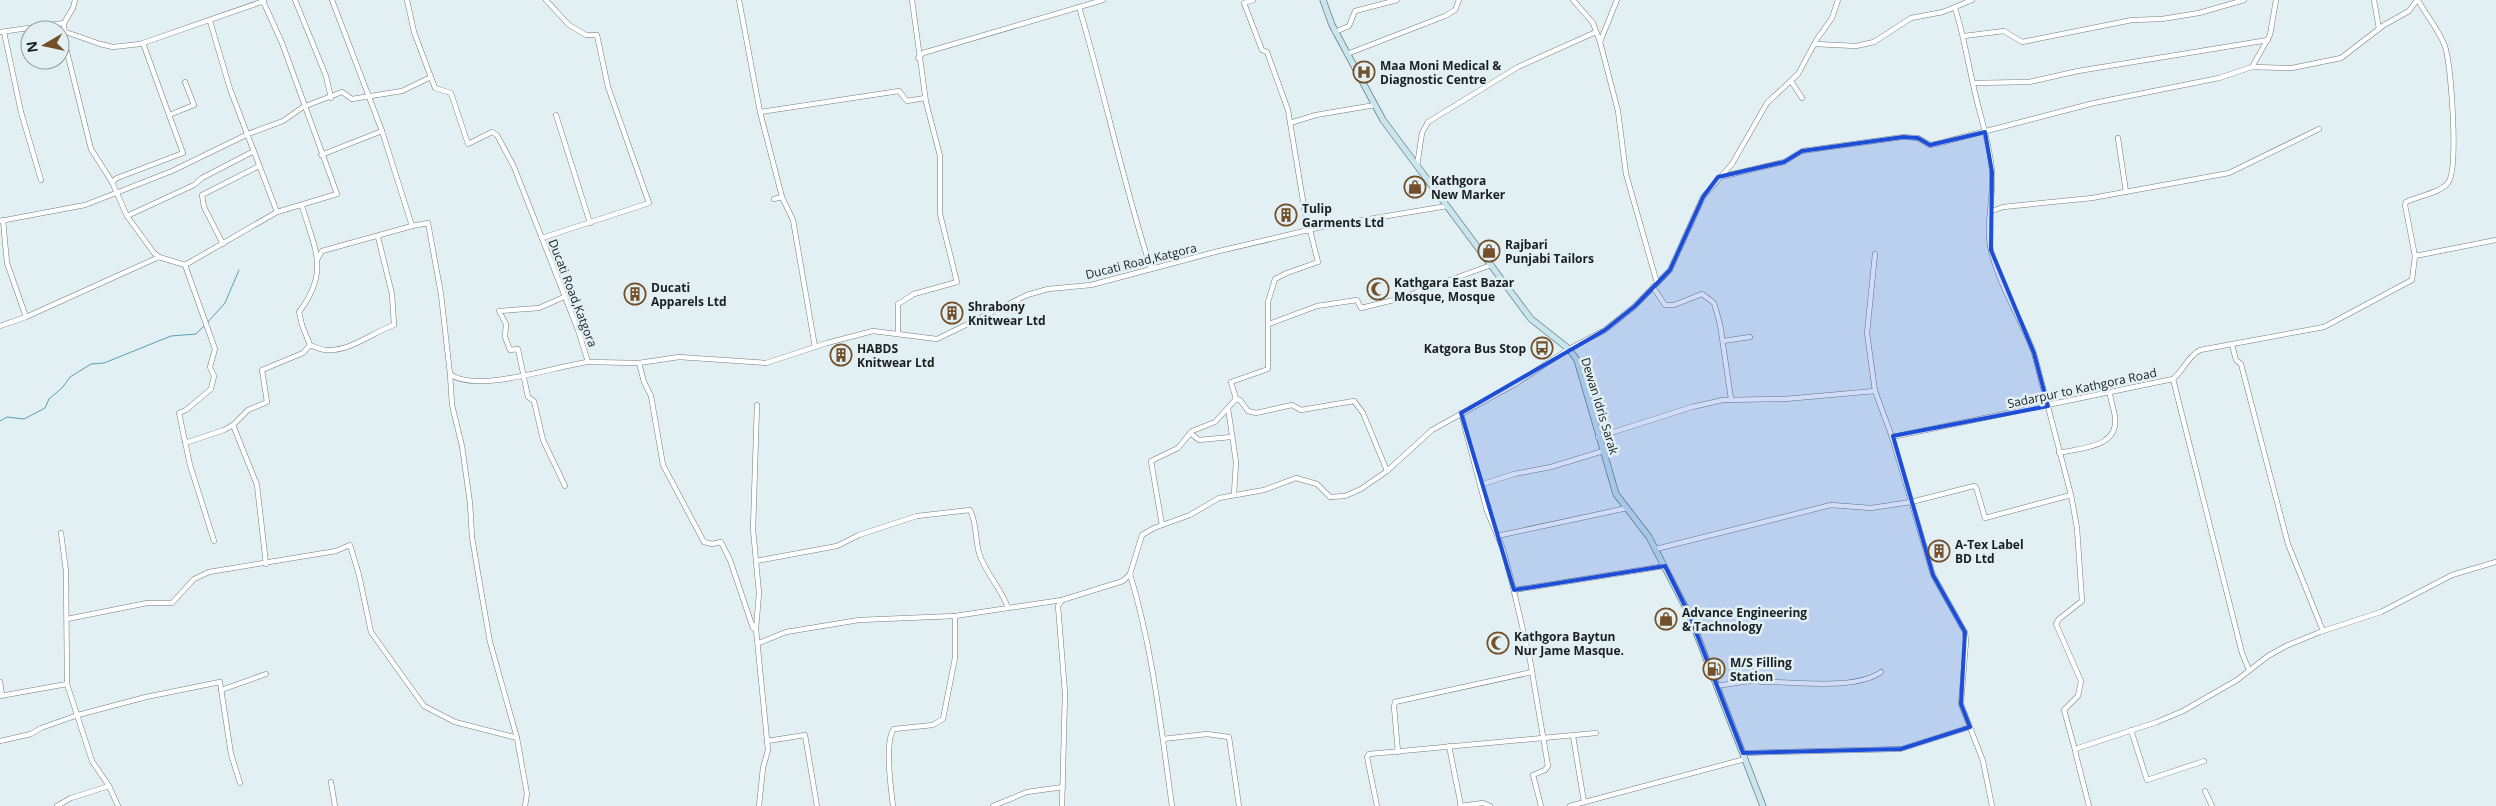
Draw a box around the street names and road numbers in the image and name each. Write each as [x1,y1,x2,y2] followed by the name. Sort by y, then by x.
[545,237,601,349] street label: Ducati Road,Katgora
[1084,239,1198,283] street label: Ducati Road,Katgora
[1577,355,1623,457] street label: Dewan Idris Sarak
[2006,364,2158,412] street label: Sadarpur to Kathgora Road

